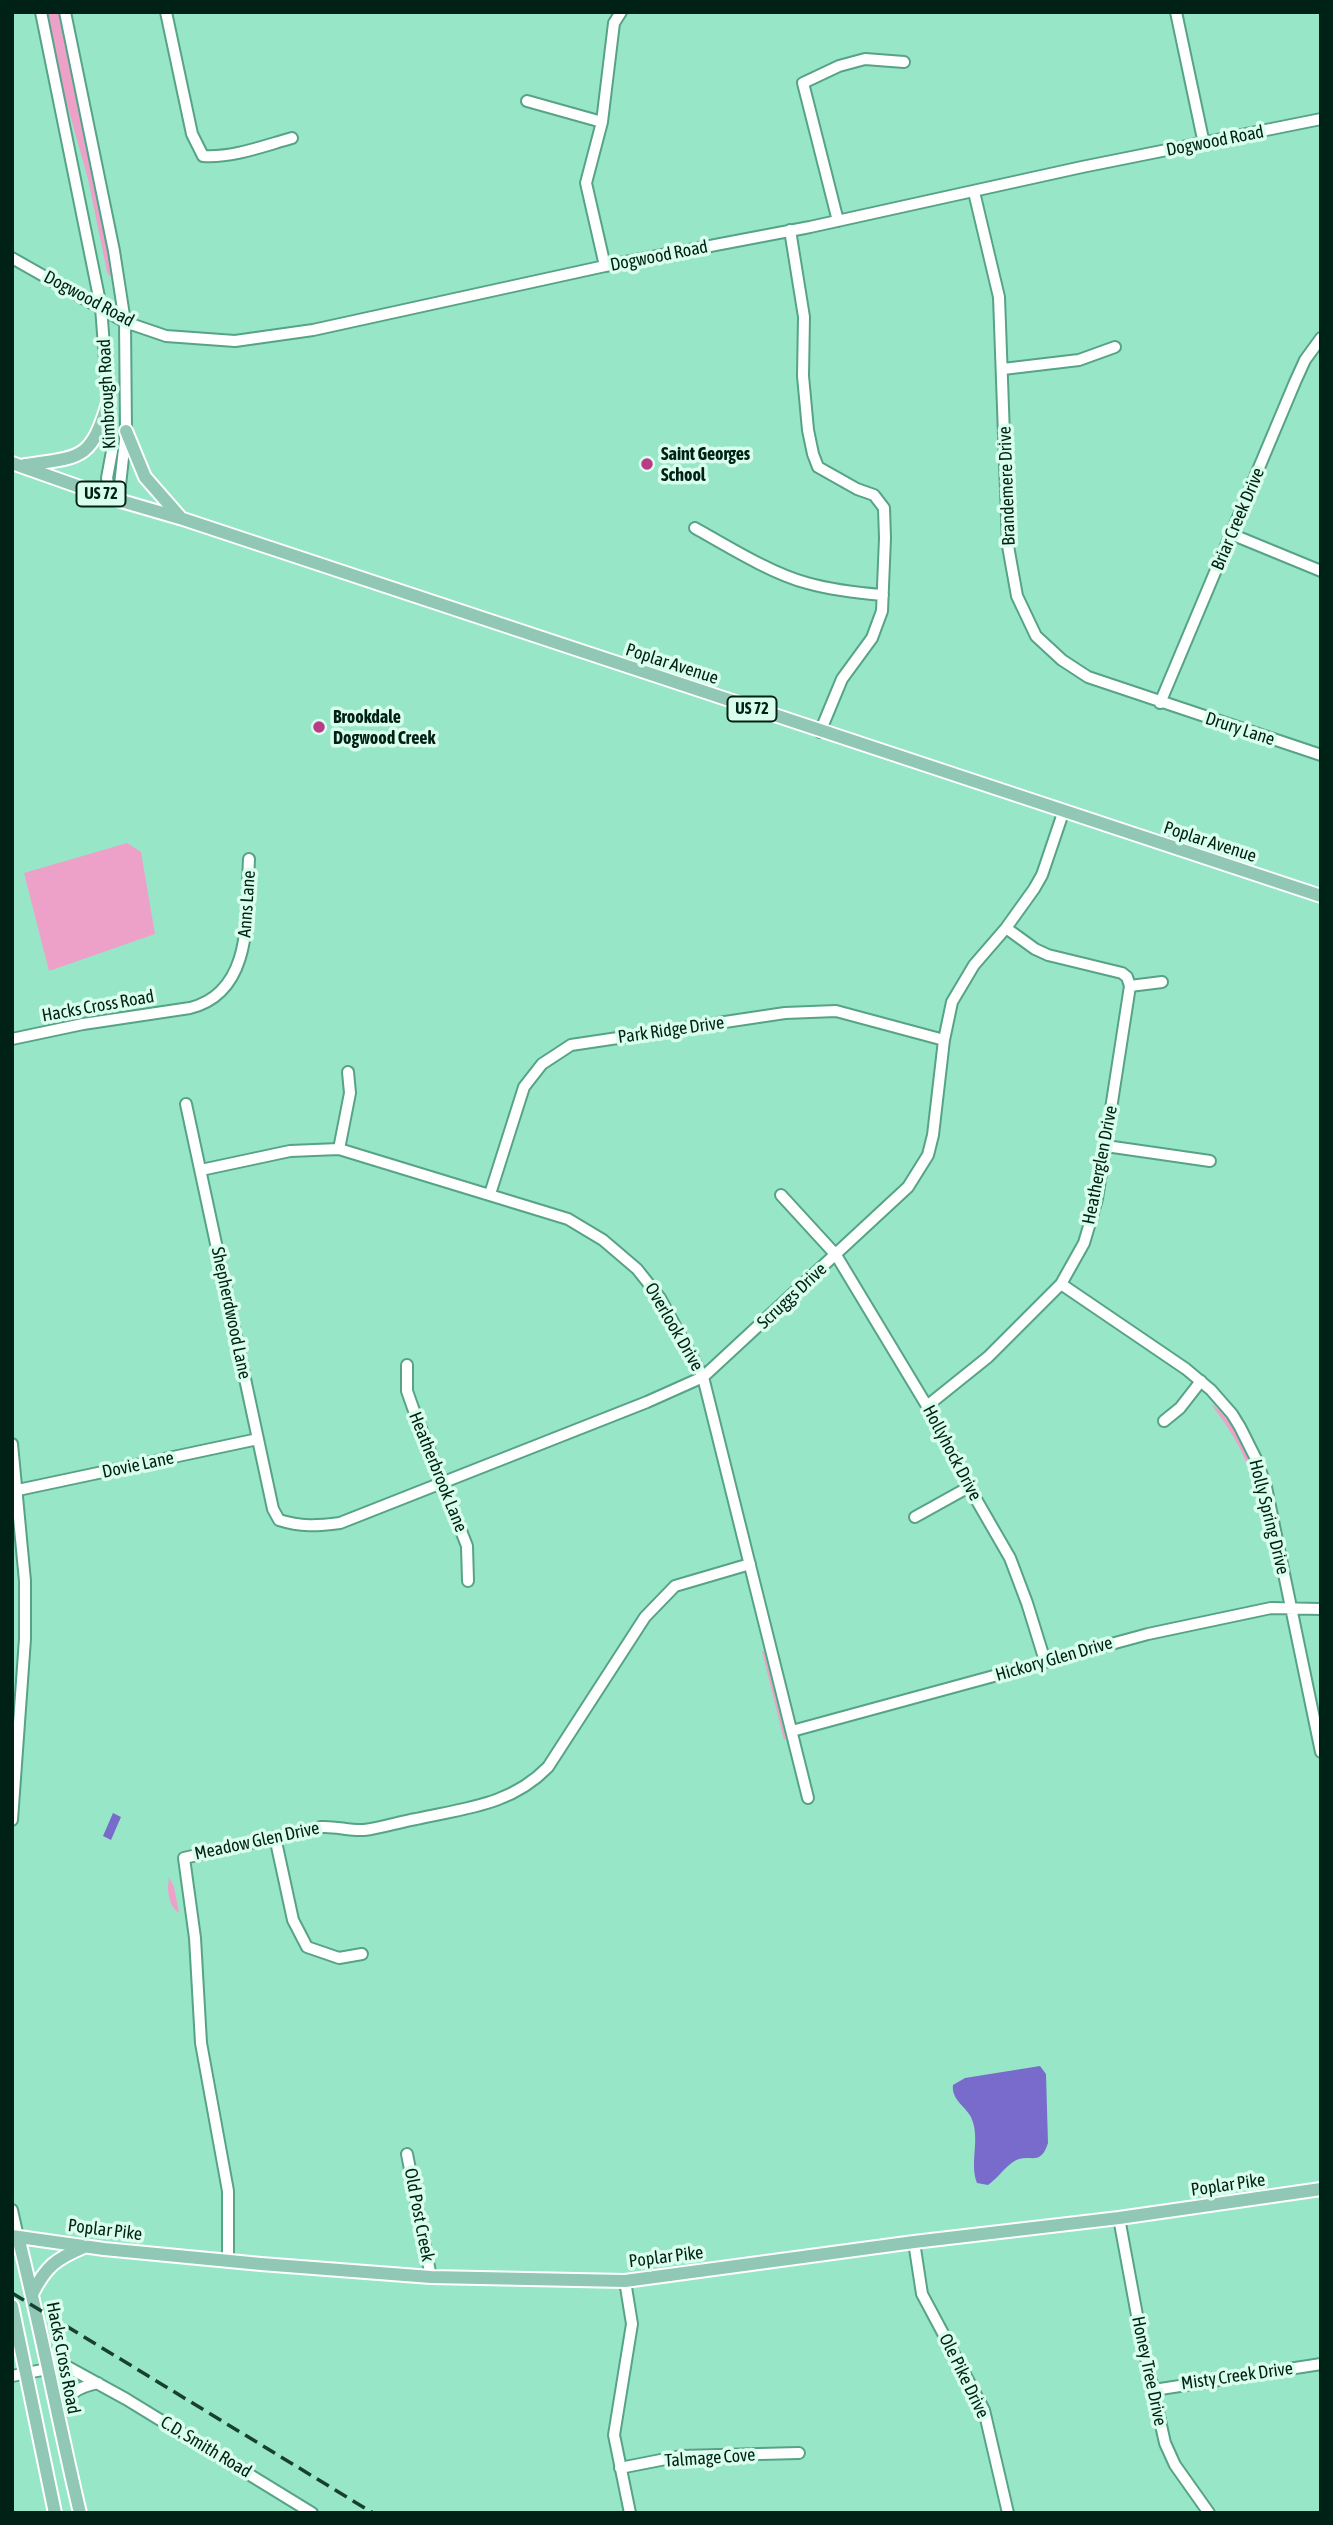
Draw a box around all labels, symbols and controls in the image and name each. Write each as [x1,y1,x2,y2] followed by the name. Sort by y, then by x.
[1164,121,1266,161] street label: Dogwood Road
[608,236,710,276] street label: Dogwood Road
[40,266,138,332] street label: Dogwood Road
[93,338,121,450] street label: Kimbrough Road
[994,426,1020,546] street label: Brandemere Drive
[661,443,750,486] place label: Saint Georges School
[639,456,655,472] marker: Saint Georges School
[1207,465,1269,573] street label: Briar Creek Drive
[76,481,126,506] road number: US 72
[623,639,721,689] street label: Poplar Avenue
[728,696,776,722] road number: US 72
[333,706,435,748] place label: Brookdale Dogwood Creek
[1203,708,1277,750] street label: Drury Lane
[311,719,327,735] marker: Brookdale Dogwood Creek
[1161,817,1259,867] street label: Poplar Avenue
[234,870,260,938] street label: Anns Lane
[40,985,156,1027] street label: Hacks Cross Road
[616,1012,726,1048] street label: Park Ridge Drive
[1078,1104,1122,1226] street label: Heatherglen Drive
[206,1245,256,1381] street label: Shepherdwood Lane
[753,1258,831,1334] street label: Scruggs Drive
[640,1279,708,1375] street label: Overlook Drive
[918,1402,986,1504] street label: Hollyhock Drive
[404,1409,472,1535] street label: Heatherbrook Lane
[100,1447,176,1483] street label: Dovie Lane
[1244,1457,1294,1577] street label: Holly Spring Drive
[993,1632,1115,1686] street label: Hickory Glen Drive
[193,1817,321,1865] street label: Meadow Glen Drive
[399,2166,439,2264] street label: Old Post Creek
[1189,2169,1267,2201] street label: Poplar Pike
[67,2215,143,2245] street label: Poplar Pike
[628,2242,704,2272] street label: Poplar Pike
[42,2300,84,2416] street label: Hacks Cross Road
[1127,2314,1171,2428] street label: Honey Tree Drive
[934,2330,994,2422] street label: Ole Pike Drive
[1180,2357,1294,2395] street label: Misty Creek Drive
[157,2411,255,2483] street label: C.D. Smith Road
[664,2444,756,2472] street label: Talmage Cove

